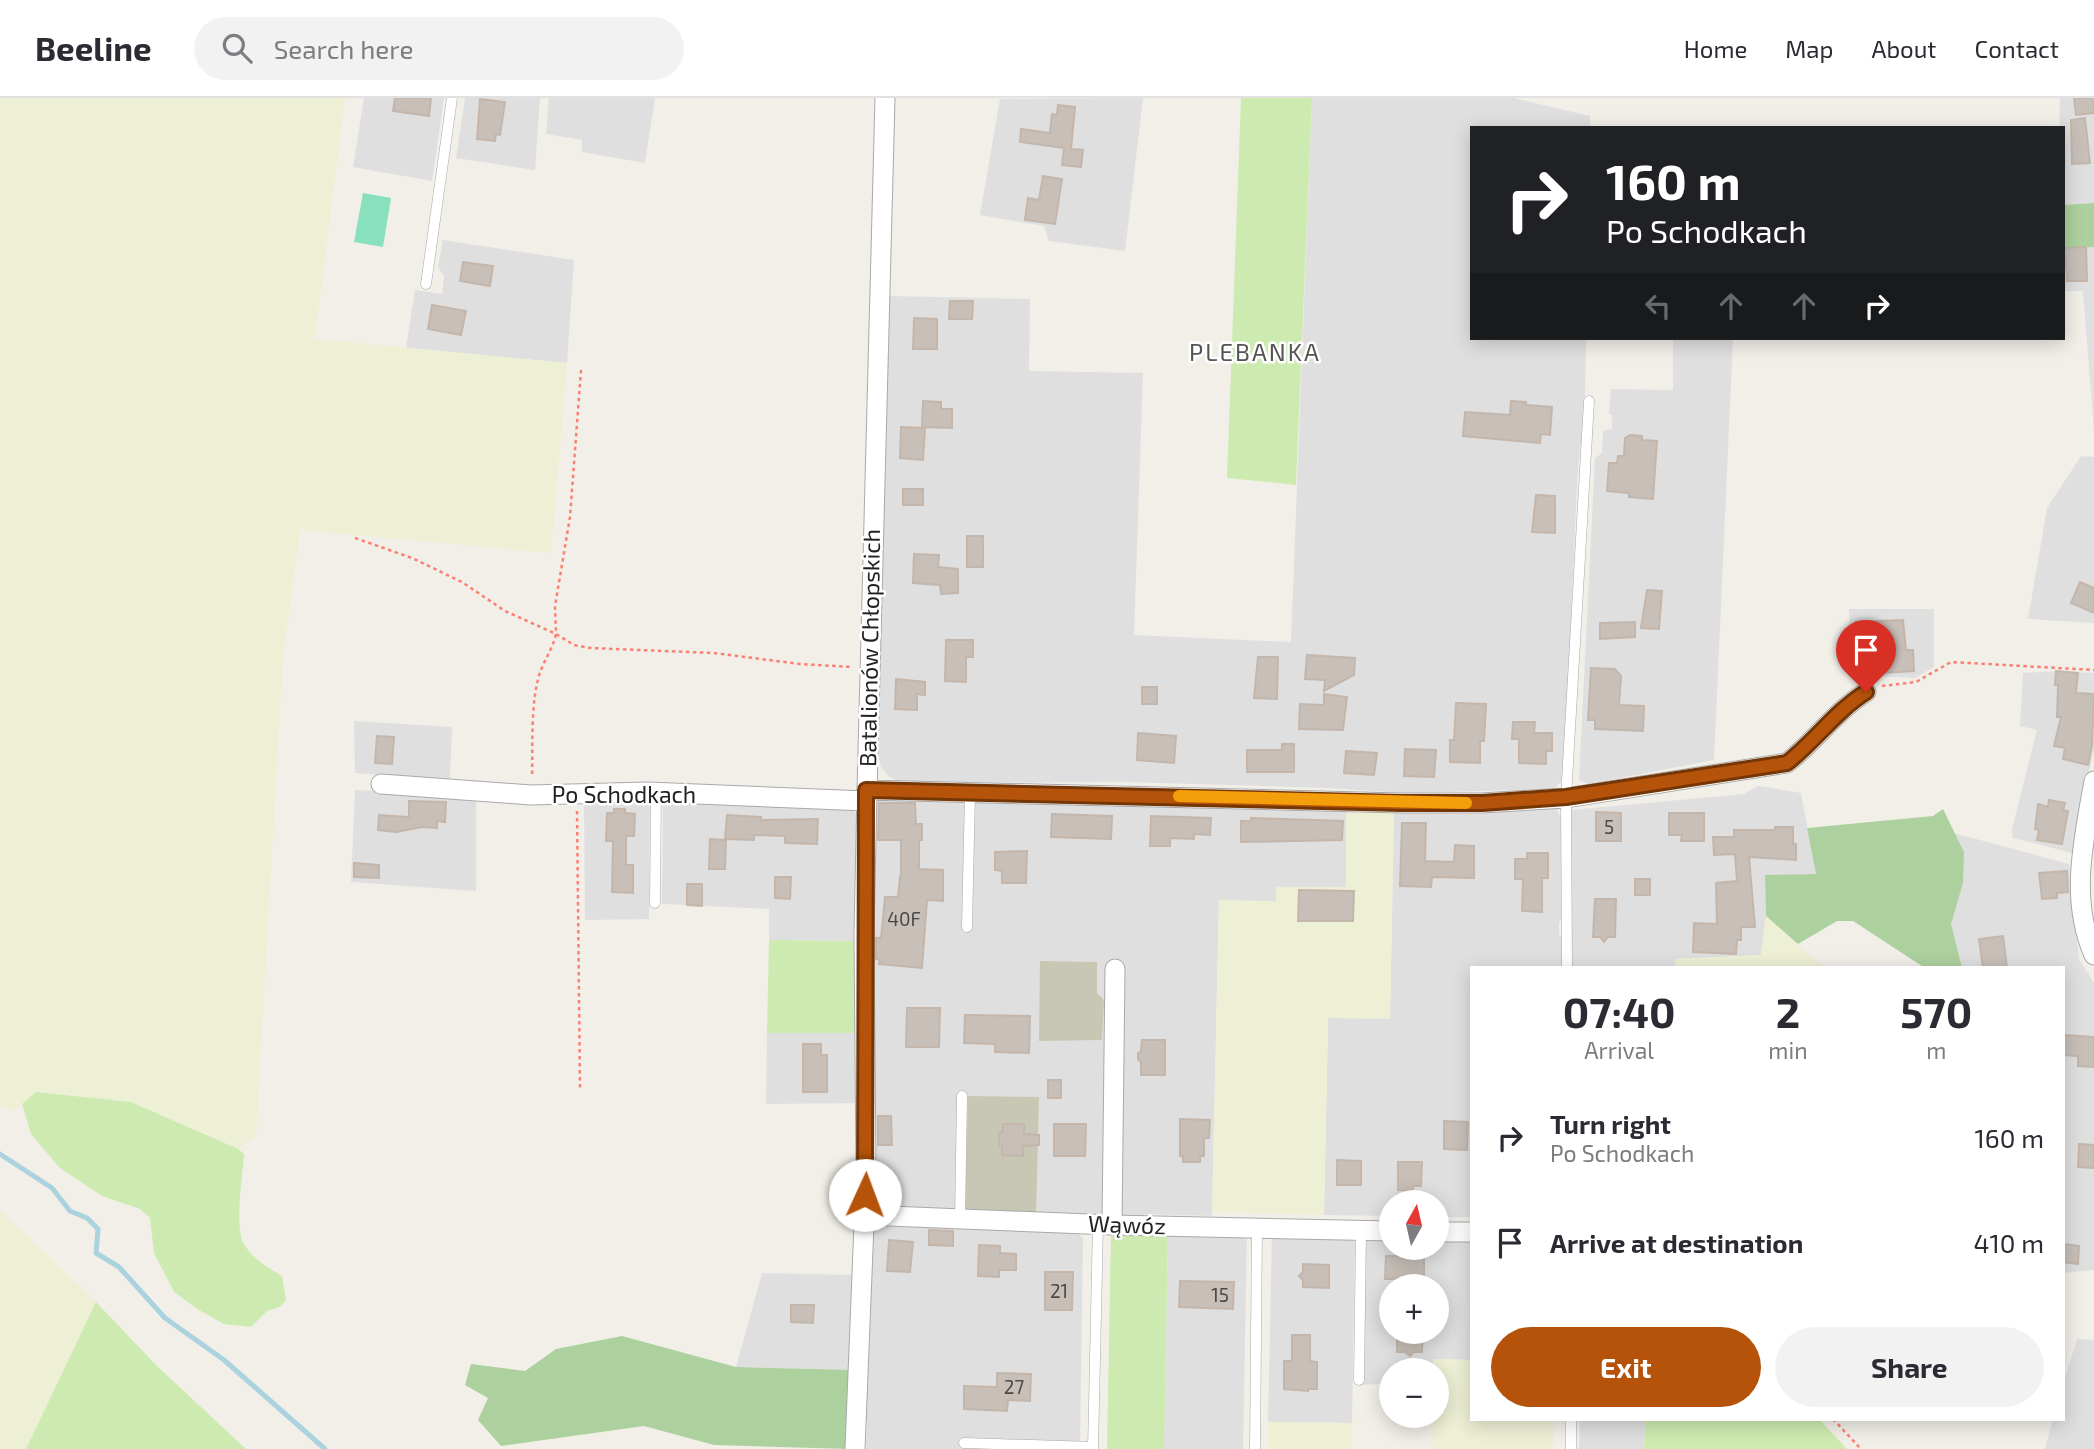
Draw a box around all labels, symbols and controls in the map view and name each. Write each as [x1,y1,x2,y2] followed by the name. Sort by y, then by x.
[194,17,684,80] search box
[35,28,152,68] text: Beeline
[218,29,256,67] icon: search
[274,33,413,64] text: Search here
[1684,34,1747,63] text: Home
[1785,34,1833,63] text: Map
[1871,34,1937,63] text: About
[1975,34,2059,63] text: Contact
[1606,151,1741,210] text: 160 m
[1491,154,1582,245] icon: right
[1606,211,1807,249] text: Po Schodkach
[1639,287,1677,325] icon: left
[1712,287,1750,325] icon: ahead
[1785,287,1823,325] icon: ahead
[1858,287,1896,325] icon: right
[1189,337,1321,366] district label: PLEBANKA
[853,529,885,767] street label: Batalionów Chłopskich
[1836,620,1896,692] pin
[1847,631,1885,669] icon: arrive
[552,780,696,808] street label: Po Schodkach
[1604,815,1614,838] house number: 5
[887,907,921,930] house number: 40F
[1563,986,1676,1036] text: 07:40
[1776,986,1800,1036] text: 2
[1900,986,1972,1036] text: 570
[1584,1036,1654,1064] text: Arrival
[1768,1036,1808,1064] text: min
[1926,1036,1946,1064] text: m
[1550,1108,1671,1139] text: Turn right
[1491,1119,1529,1157] icon: right
[1975,1122,2044,1153] text: 160 m
[1550,1139,1694,1167] text: Po Schodkach
[828,1158,902,1232] position arrow
[1379,1190,1449,1260] north arrow
[1379,1190,1449,1428] map controls
[1088,1209,1166,1239] street label: Wąwóz
[1491,1224,1529,1262] icon: arrive
[1550,1227,1803,1258] text: Arrive at destination
[1973,1227,2044,1258] text: 410 m
[1379,1274,1449,1344] button: +
[1050,1279,1068,1302] house number: 21
[1211,1283,1229,1306] house number: 15
[1491,1327,1761,1407] button: Exit
[1775,1327,2044,1407] button: Share
[1379,1358,1449,1428] button: −
[1004,1375,1024,1398] house number: 27

